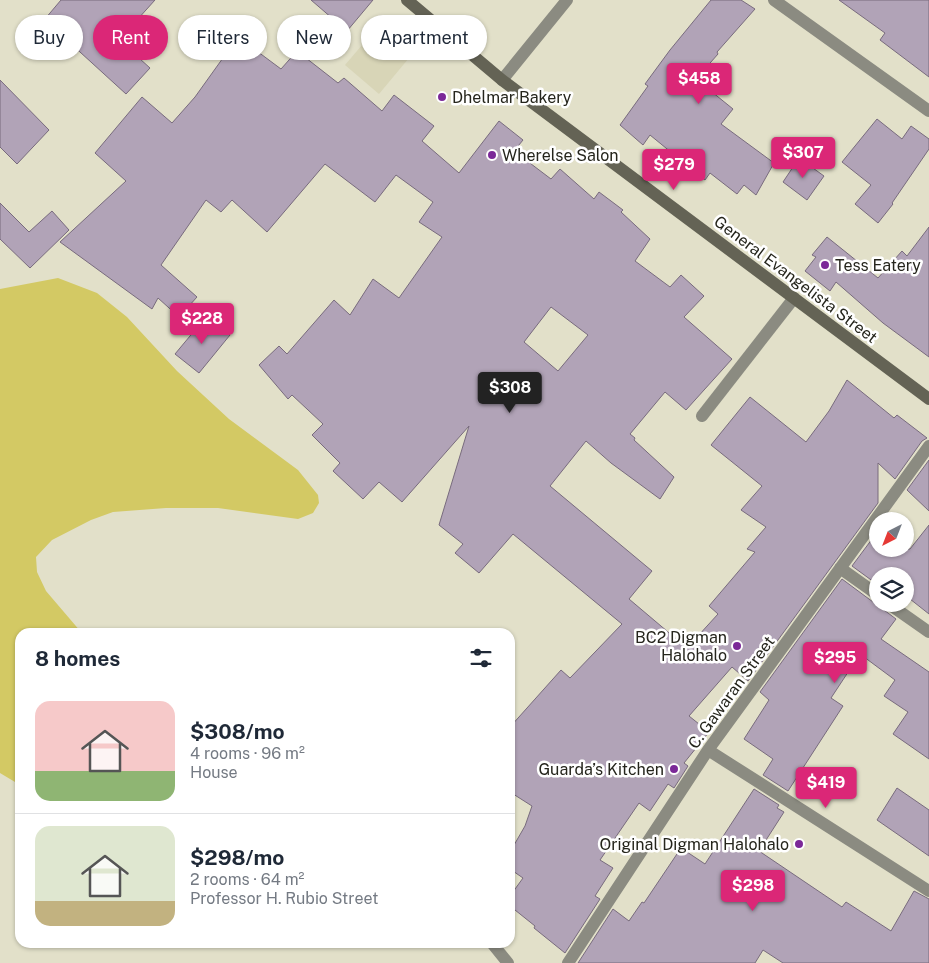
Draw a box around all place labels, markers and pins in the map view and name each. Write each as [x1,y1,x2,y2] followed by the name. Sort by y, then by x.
[669,62,729,105] pin: $458
[452,88,572,107] place label: Dhelmar Bakery
[436,91,448,103] marker: Dhelmar Bakery
[773,136,833,179] pin: $307
[502,146,619,165] place label: Wherelse Salon
[644,148,704,191] pin: $279
[486,149,498,161] marker: Wherelse Salon
[835,256,921,275] place label: Tess Eatery
[819,259,831,271] marker: Tess Eatery
[172,302,232,345] pin: $228
[480,372,540,414] pin: $308
[635,628,727,665] place label: BC2 Digman Halohalo
[731,640,743,652] marker: BC2 Digman Halohalo
[805,642,865,684] pin: $295
[538,760,664,779] place label: Guarda’s Kitchen
[668,763,680,775] marker: Guarda’s Kitchen
[796,766,856,809] pin: $419
[600,835,789,854] place label: Original Digman Halohalo
[793,838,805,850] marker: Original Digman Halohalo
[723,870,783,912] pin: $298

